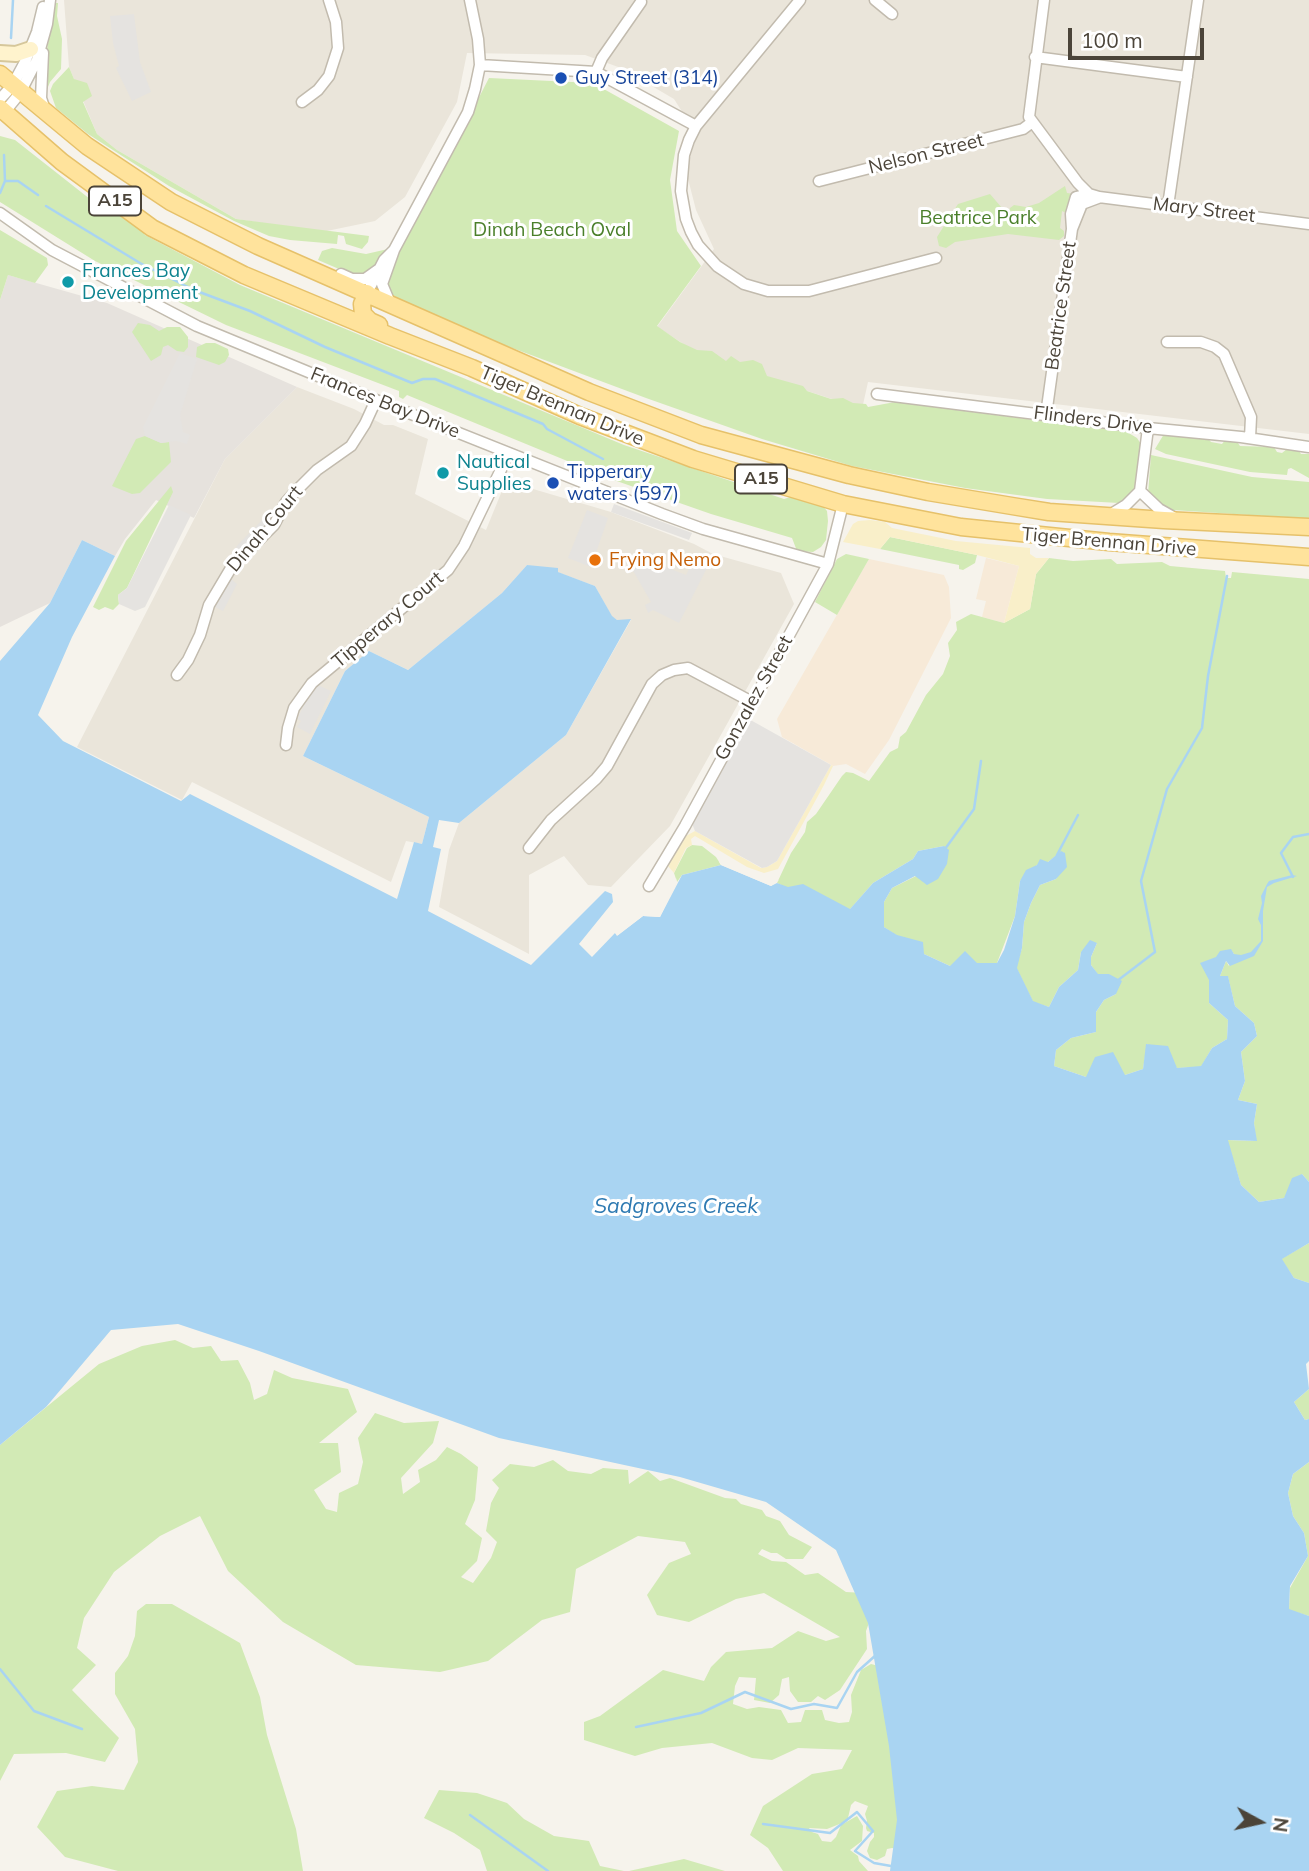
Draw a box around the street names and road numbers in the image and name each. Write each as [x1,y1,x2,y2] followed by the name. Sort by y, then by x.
[866,129,986,179] street label: Nelson Street
[89,186,141,216] road number: A15
[1152,192,1256,228] street label: Mary Street
[1041,240,1081,372] street label: Beatrice Street
[477,361,647,451] street label: Tiger Brennan Drive
[307,363,463,443] street label: Frances Bay Drive
[1032,401,1154,439] street label: Flinders Drive
[735,464,787,494] road number: A15
[222,481,308,577] street label: Dinah Court
[1021,523,1197,561] street label: Tiger Brennan Drive
[328,567,448,673] street label: Tipperary Court
[710,632,798,764] street label: Gonzalez Street

